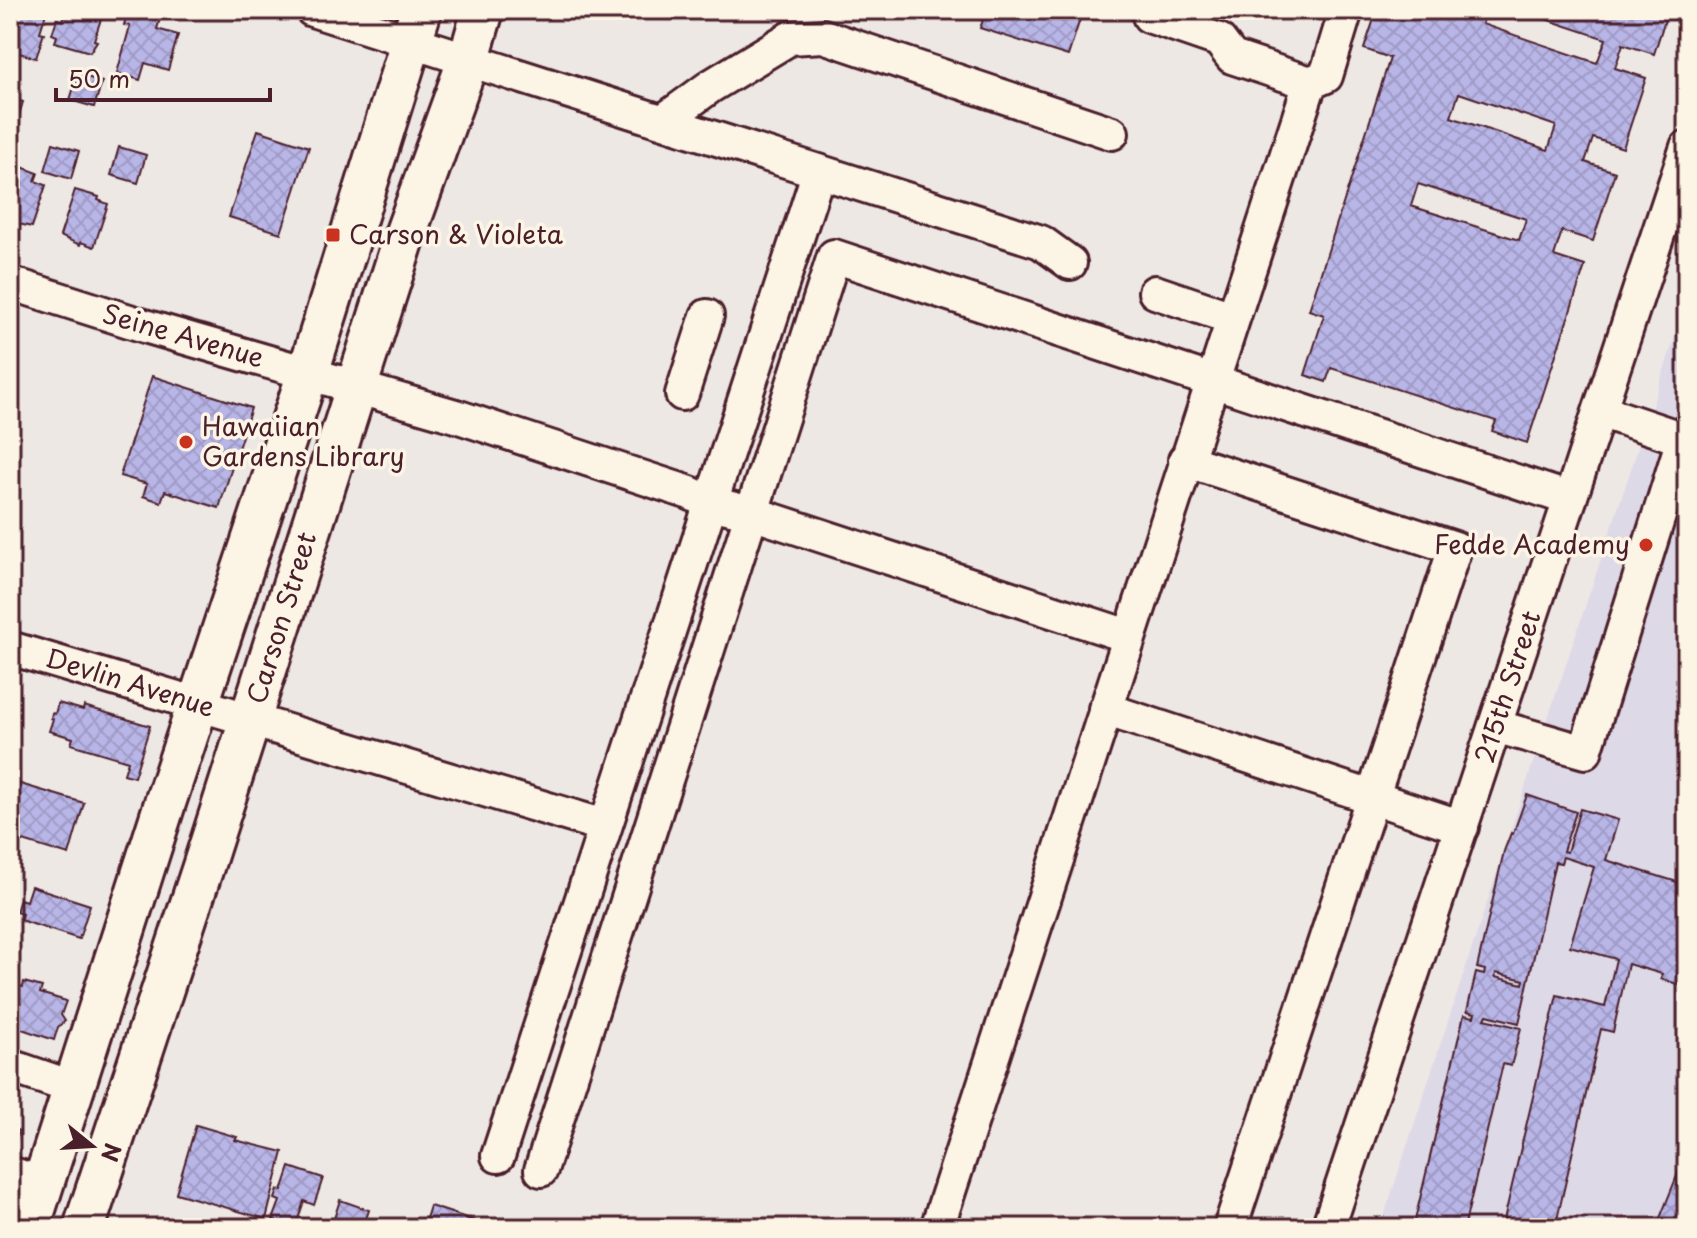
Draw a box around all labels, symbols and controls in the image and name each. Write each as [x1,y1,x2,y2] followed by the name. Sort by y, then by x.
[56,52,270,102] scale bar
[68,60,130,96] text: 50 m
[349,214,564,253] place label: Carson & Violeta
[324,226,342,244] marker: Carson & Violeta
[98,293,269,376] street label: Seine Avenue
[202,406,405,475] place label: Hawaiian Gardens Library
[177,433,195,451] marker: Hawaiian Gardens Library
[1434,524,1630,563] place label: Fedde Academy
[236,527,325,708] street label: Carson Street
[1637,536,1655,554] marker: Fedde Academy
[1464,605,1550,768] street label: 215th Street
[41,637,220,726] street label: Devlin Avenue
[52,1106,132,1186] north arrow
[94,1139,131,1166] text: N

